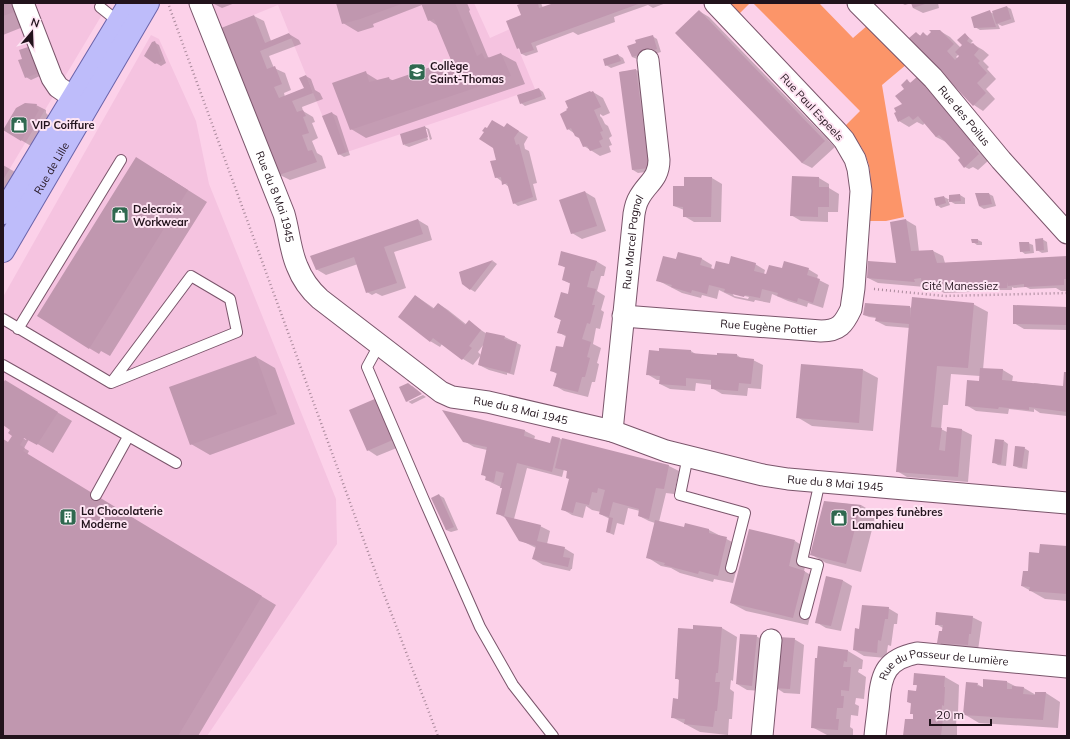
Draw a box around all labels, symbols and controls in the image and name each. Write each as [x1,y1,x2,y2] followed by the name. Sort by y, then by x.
[12,12,52,52] north arrow
[29,15,41,31] text: N
[430,59,504,86] place label: Collège Saint-Thomas
[407,62,427,82] school or university icon: Collège Saint-Thomas
[777,71,847,143] street label: Rue Paul Espeels
[935,83,993,149] street label: Rue des Poilus
[9,115,29,135] shop icon: VIP Coiffure
[31,118,95,132] place label: VIP Coiffure
[31,139,72,197] street label: Rue de Lille
[253,149,297,244] street label: Rue du 8 Mai 1945
[619,192,646,290] street label: Rue Marcel Pagnol
[133,202,189,229] place label: Delecroix Workwear
[110,205,130,225] shop icon: Delecroix Workwear
[922,279,999,293] street label: Cité Manessiez
[720,316,817,338] street label: Rue Eugène Pottier
[473,393,570,428] street label: Rue du 8 Mai 1945
[787,472,884,494] street label: Rue du 8 Mai 1945
[81,504,163,531] place label: La Chocolaterie Moderne
[852,505,943,532] place label: Pompes funèbres Lamahieu
[58,507,78,527] building icon: La Chocolaterie Moderne
[829,508,849,528] shop icon: Pompes funèbres Lamahieu
[876,646,1009,682] street label: Rue du Passeur de Lumière
[930,701,991,727] scale bar
[936,707,964,722] text: 20 m

